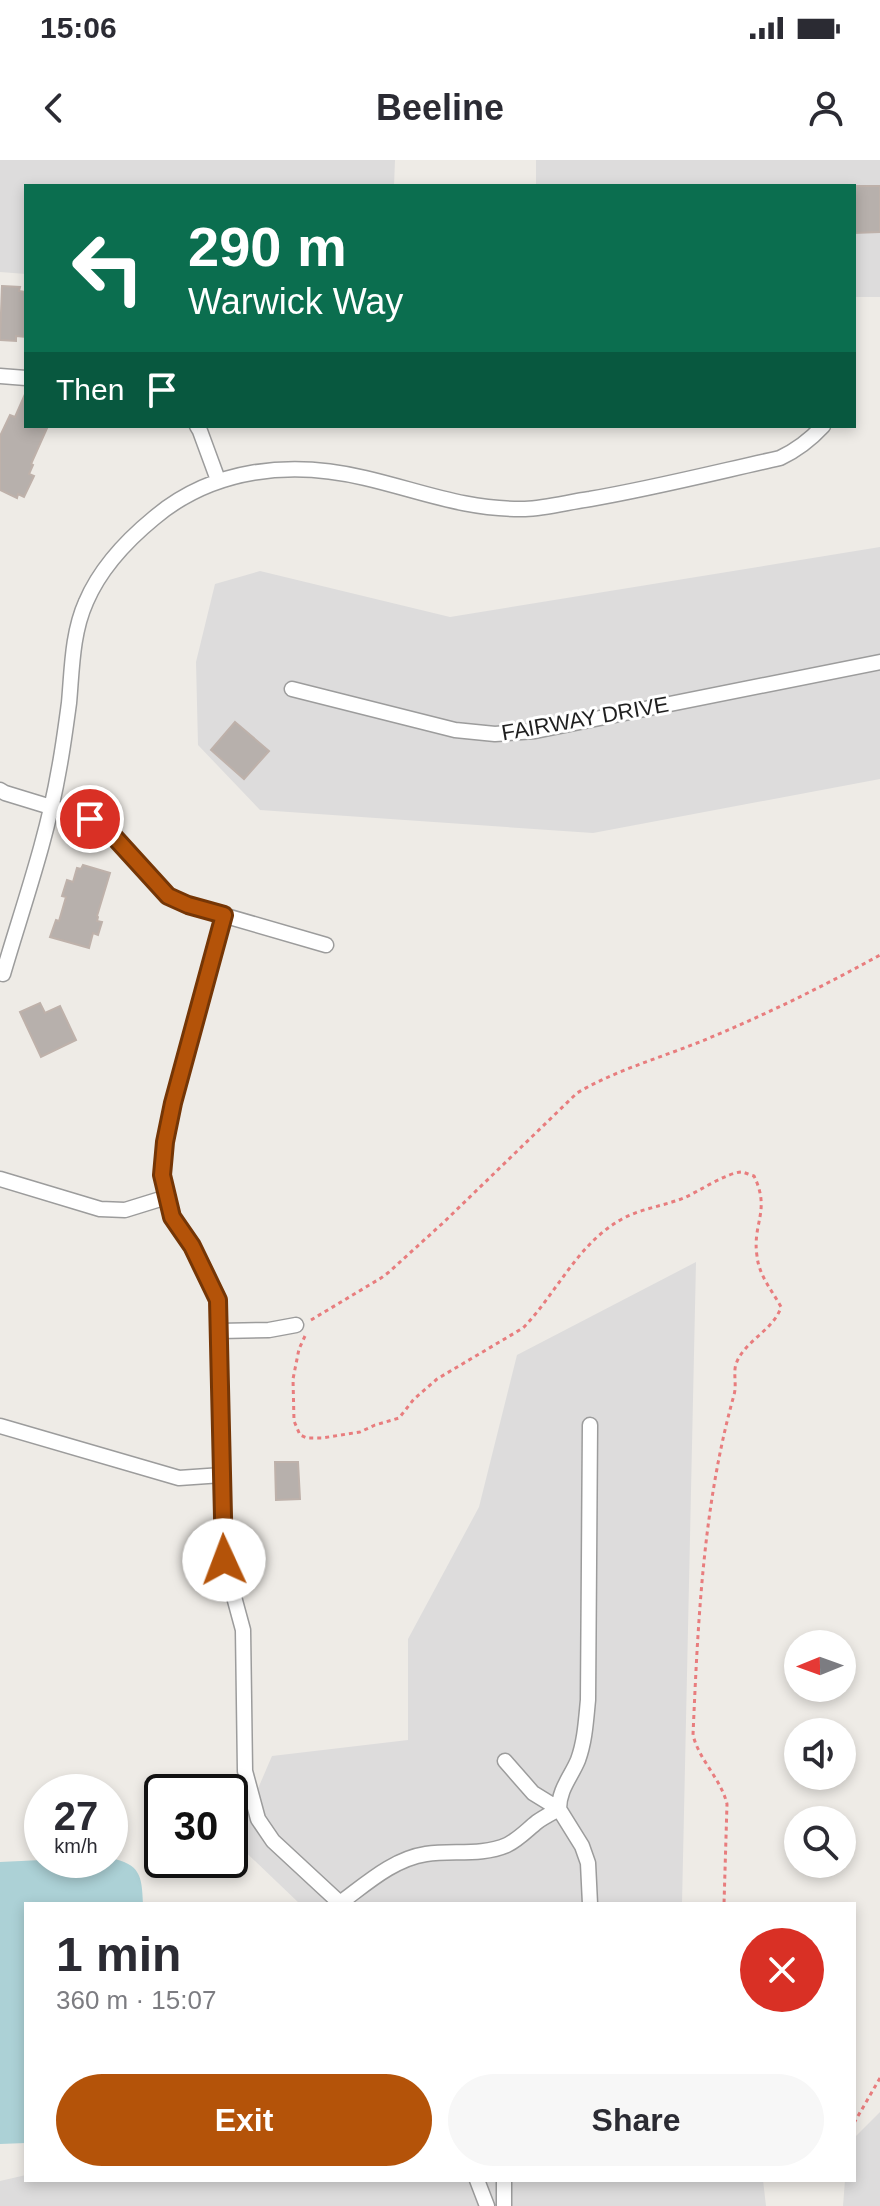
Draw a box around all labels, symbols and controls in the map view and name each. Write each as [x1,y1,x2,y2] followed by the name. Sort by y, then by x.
[40,11,117,44] text: 15:06
[32,86,76,130] icon: back
[804,86,848,130] icon: person
[376,87,504,128] text: Beeline
[188,215,347,278] text: 290 m
[56,216,160,320] icon: left
[188,281,403,322] text: Warwick Way
[140,368,184,412] icon: arrive
[56,373,124,406] text: Then
[500,691,671,745] street label: FAIRWAY DRIVE
[56,785,124,853] pin
[68,797,112,841] icon: arrive
[182,1518,266,1602] position arrow
[784,1630,856,1702] north arrow
[784,1630,856,1878] map controls
[784,1718,856,1790] button: sound
[144,1774,248,1878] speed limit sign: 30
[54,1794,98,1838] text: 27
[784,1806,856,1878] button: search
[54,1835,98,1857] text: km/h
[56,1928,181,1981] text: 1 min
[740,1928,824,2012] button: close
[56,1985,216,2015] text: 360 m · 15:07
[56,2074,432,2166] button: Exit
[448,2074,824,2166] button: Share

